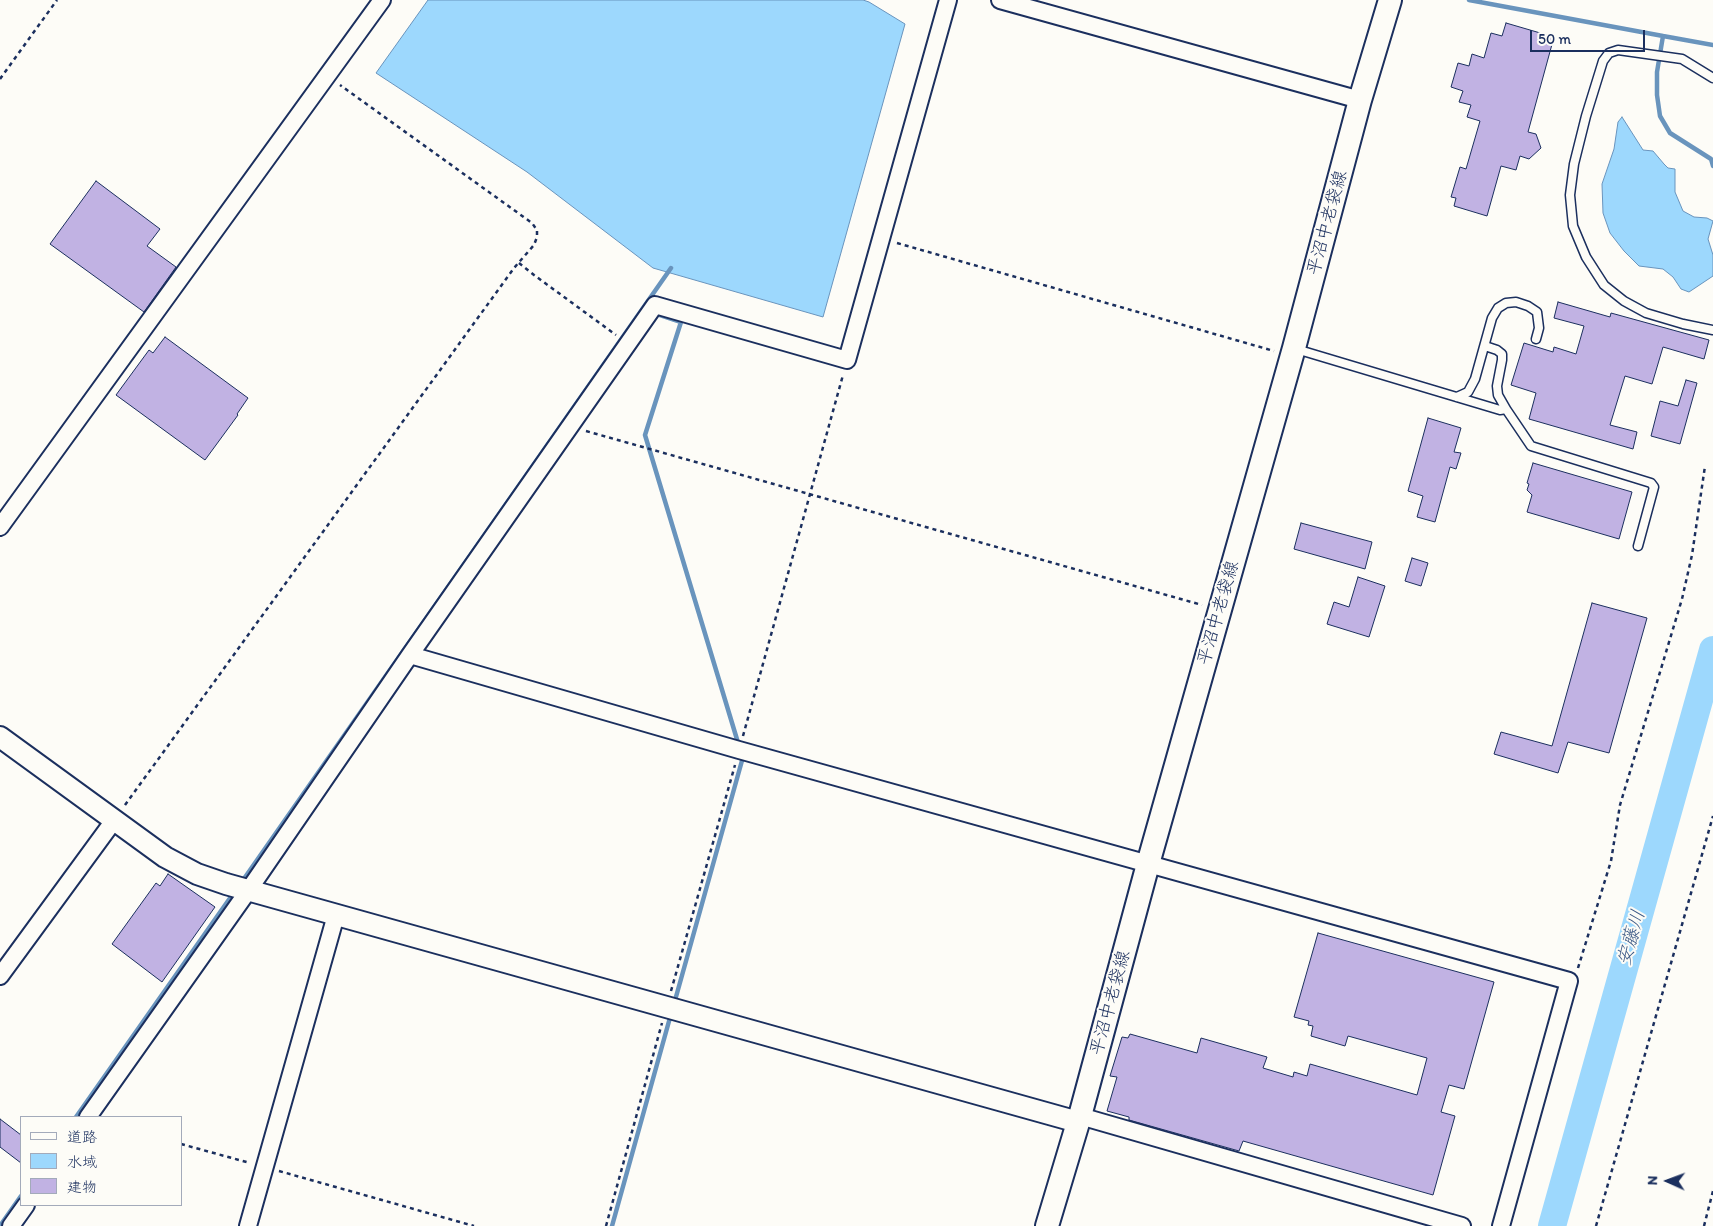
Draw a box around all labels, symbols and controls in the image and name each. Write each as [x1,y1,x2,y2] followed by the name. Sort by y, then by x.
[1533,20,1648,52] scale bar
[1538,30,1571,48] text: 50 m
[1304,168,1352,278] street label: 平沼中老袋線
[1194,558,1244,668] street label: 平沼中老袋線
[1613,907,1651,969] water label: 安藤川
[1087,948,1135,1058] street label: 平沼中老袋線
[20,1116,182,1206] legend
[67,1128,97,1146] text: 道路
[67,1153,97,1171] text: 水域
[1643,1156,1693,1206] north arrow
[1644,1175,1661,1185] text: N
[67,1178,97,1196] text: 建物

